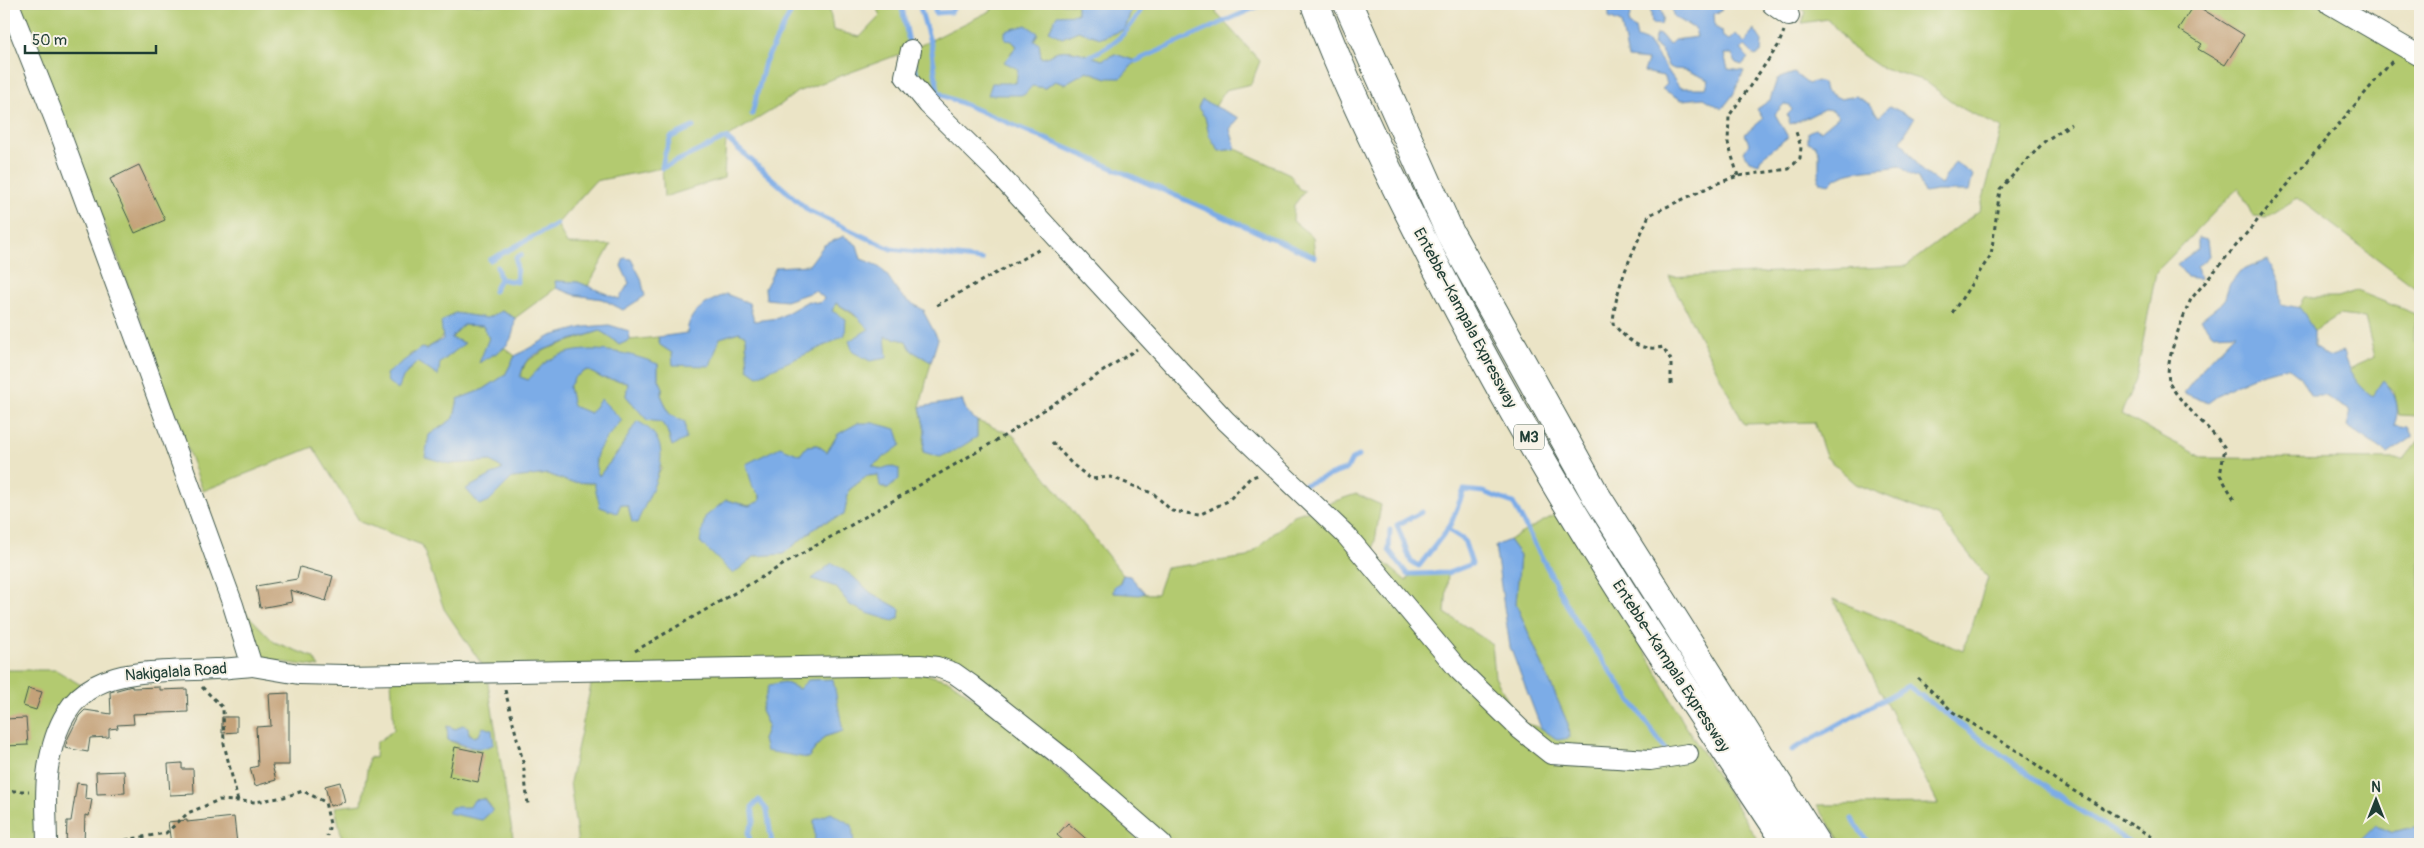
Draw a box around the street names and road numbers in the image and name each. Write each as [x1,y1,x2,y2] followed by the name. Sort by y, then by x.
[1409,224,1521,412] street label: Entebbe–Kampala Expressway
[1514,424,1544,450] road number: M3
[1608,576,1734,756] street label: Entebbe–Kampala Expressway
[124,658,228,686] street label: Nakigalala Road

